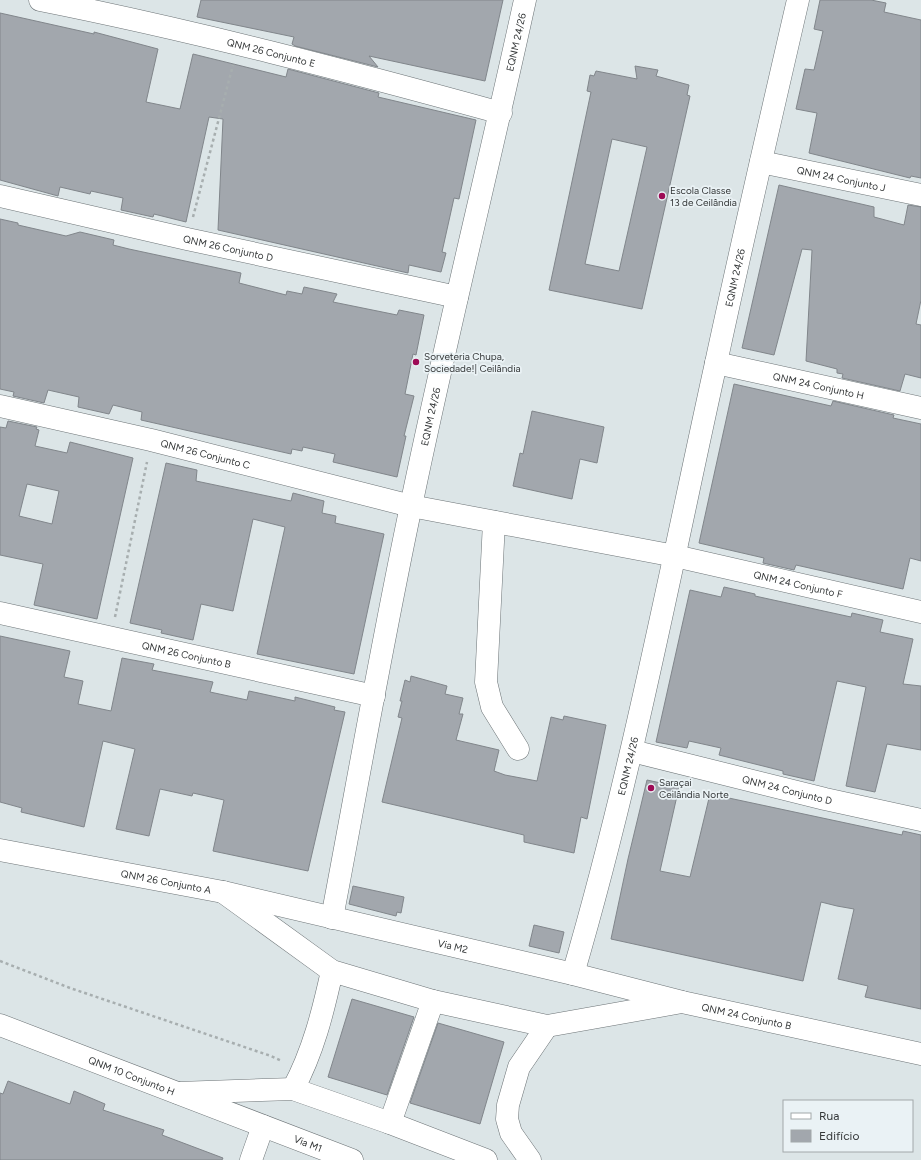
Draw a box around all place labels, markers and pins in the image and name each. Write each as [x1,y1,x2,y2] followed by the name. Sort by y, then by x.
[670,184,737,209] place label: Escola Classe 13 de Ceilândia
[657,191,667,201] marker: Escola Classe 13 de Ceilândia
[424,350,521,375] place label: Sorveteria Chupa, Sociedade!| Ceilândia
[411,357,421,367] marker: Sorveteria Chupa, Sociedade!| Ceilândia
[659,776,729,801] place label: Saraçai Ceilândia Norte
[646,783,656,793] marker: Saraçai Ceilândia Norte

